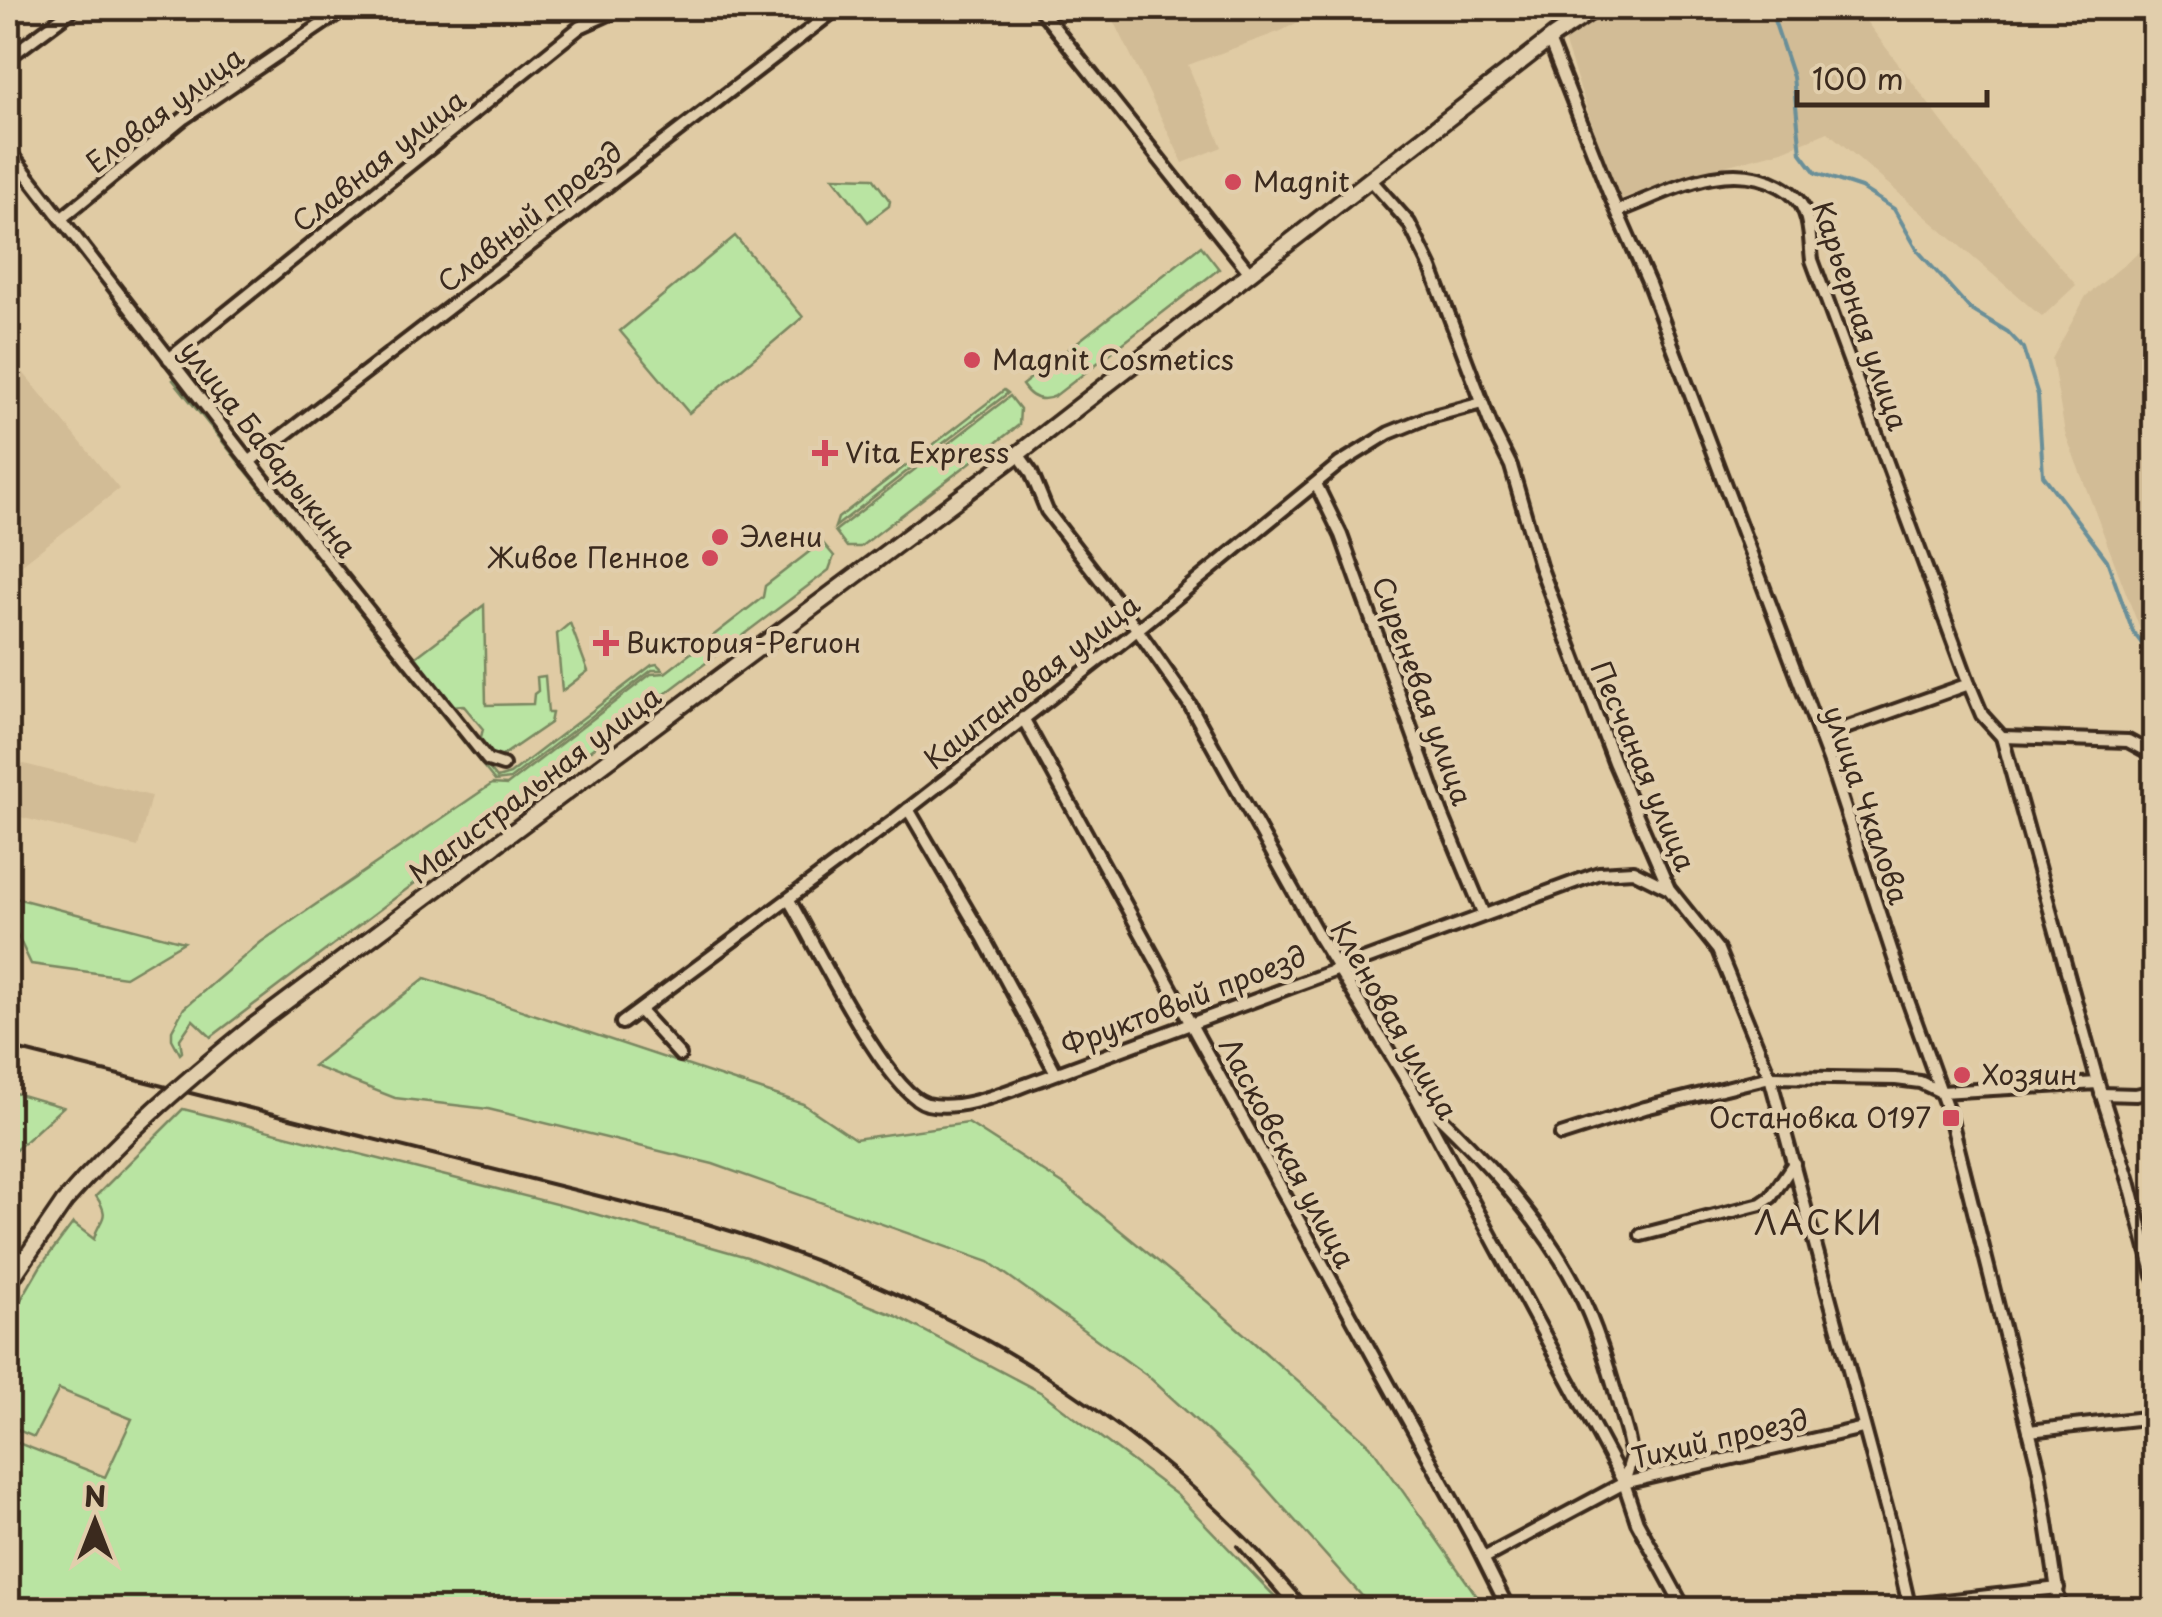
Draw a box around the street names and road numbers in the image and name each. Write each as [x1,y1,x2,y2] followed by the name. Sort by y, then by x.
[76,35,252,183] street label: Еловая улица
[282,78,475,242] street label: Славная улица
[427,130,631,302] street label: Славный проезд
[1802,195,1921,436] street label: Карьерная улица
[170,330,368,566] street label: улица Бабарыкина
[1362,570,1485,811] street label: Сиреневая улица
[914,582,1149,779] street label: Каштановая улица
[1581,654,1708,878] street label: Песчаная улица
[399,674,670,893] street label: Магистральная улица
[1813,699,1922,910] street label: улица Чкалова
[1321,911,1470,1127] street label: Кленовая улица
[1055,933,1312,1066] street label: Фруктовый проезд
[1209,1029,1367,1276] street label: Ласковская улица
[1627,1396,1812,1479] street label: Тихий проезд

